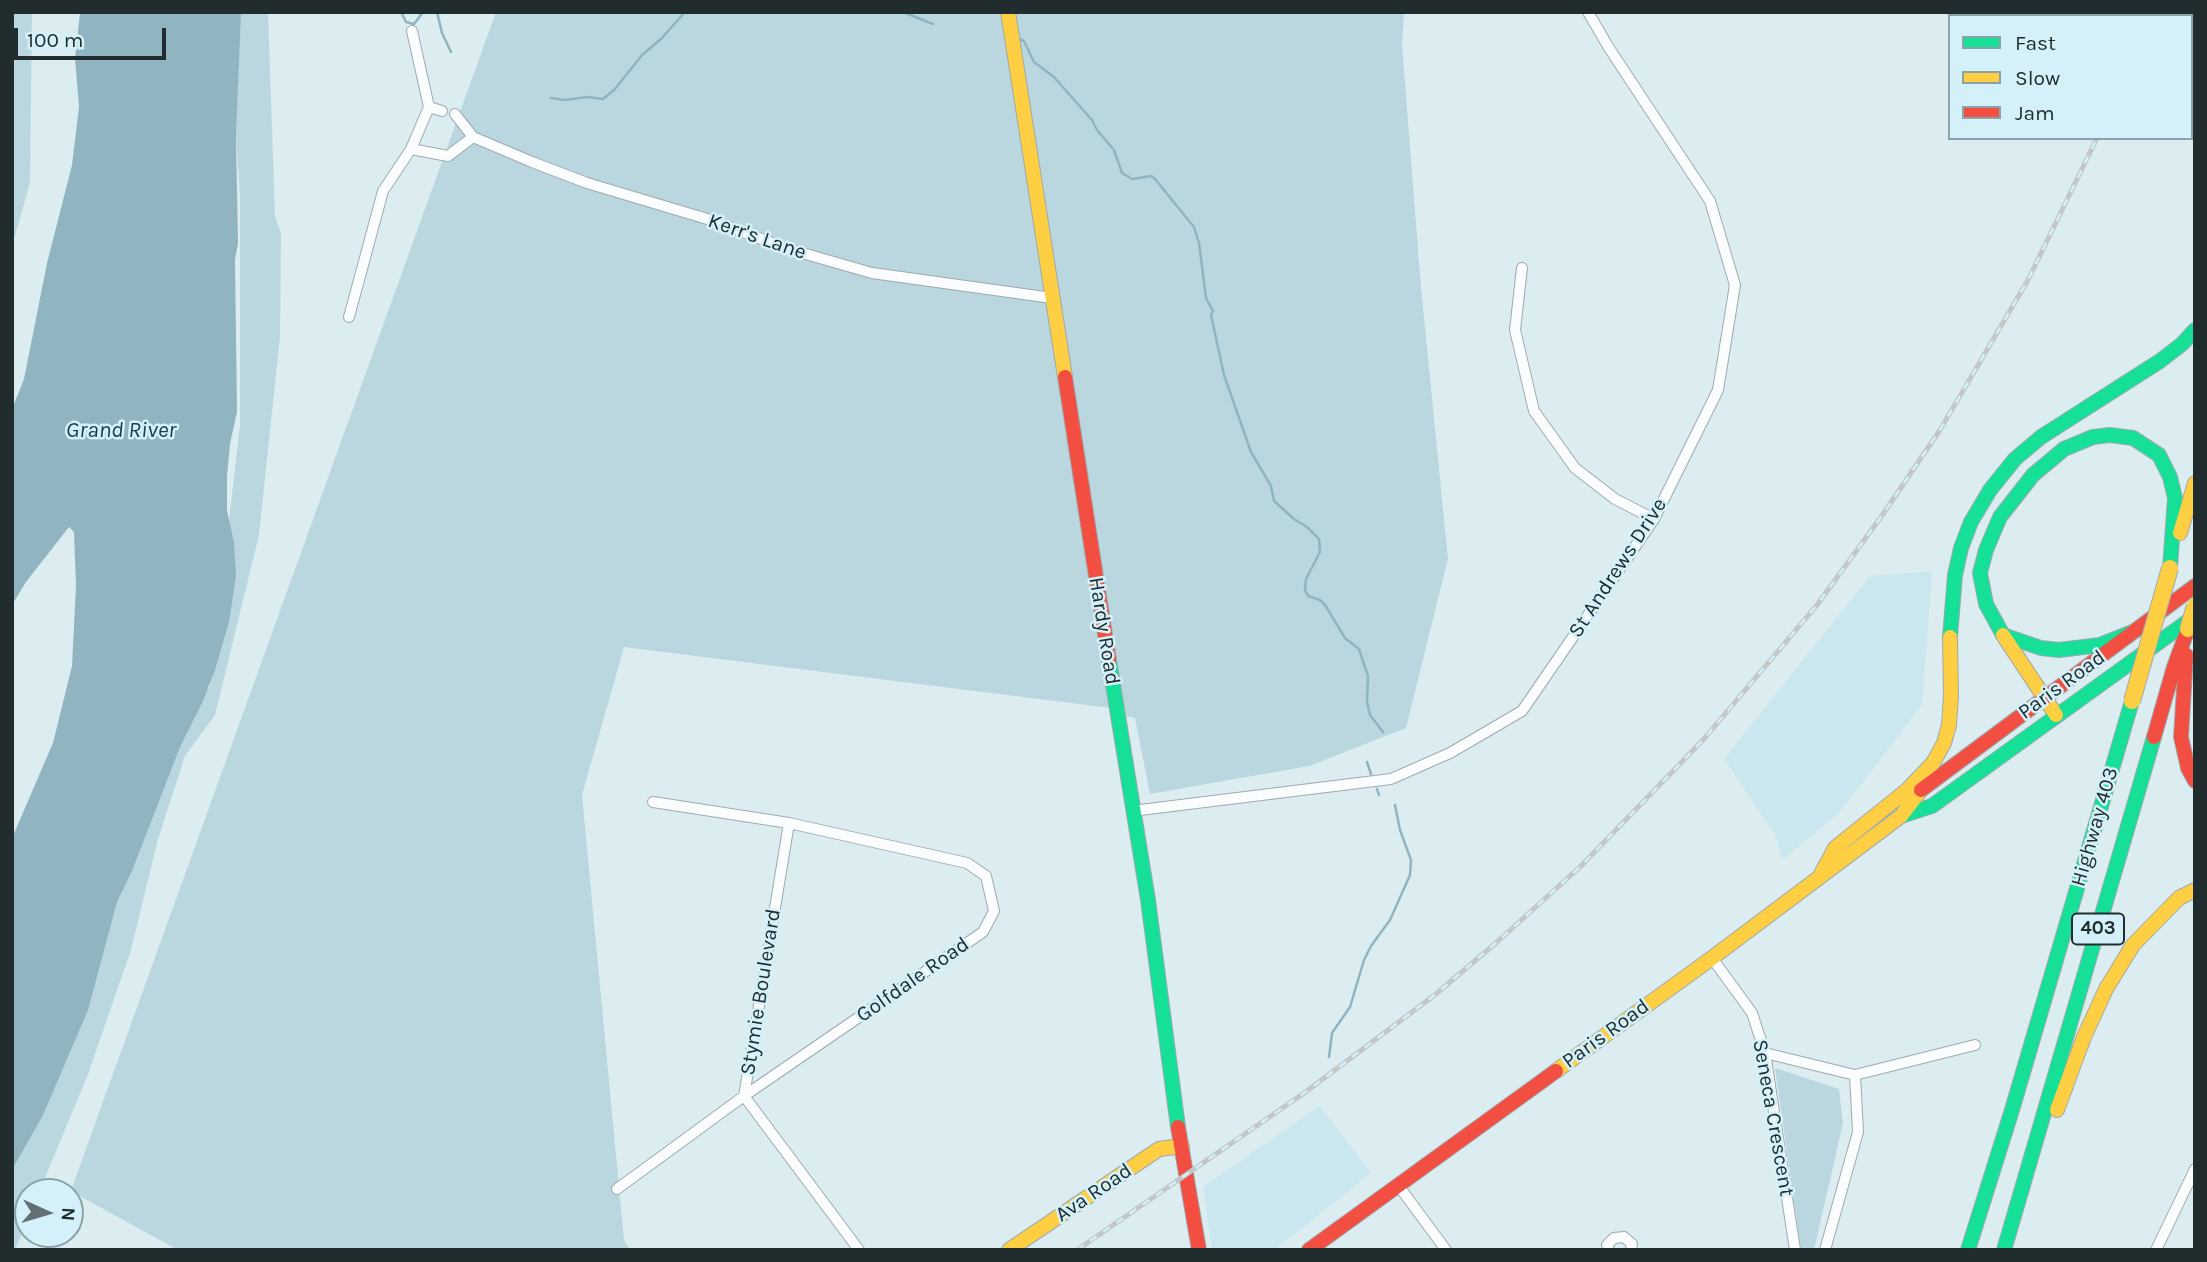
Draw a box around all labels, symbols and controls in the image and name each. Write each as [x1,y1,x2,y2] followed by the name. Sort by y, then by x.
[18,14,170,58] scale bar
[1948,14,2193,140] legend
[27,28,84,52] text: 100 m
[2015,31,2056,55] text: Fast
[2015,66,2060,90] text: Slow
[2015,101,2055,125] text: Jam
[704,208,810,266] street label: Kerr's Lane
[66,416,176,444] water label: Grand River
[1563,493,1673,643] street label: St Andrews Drive
[1083,575,1125,687] street label: Hardy Road
[2014,645,2110,725] street label: Paris Road
[2066,764,2124,890] street label: Highway 403
[735,907,787,1077] street label: Stymie Boulevard
[2072,914,2124,945] road number: 403
[852,932,974,1028] street label: Golfdale Road
[1558,994,1654,1074] street label: Paris Road
[1747,1038,1799,1198] street label: Seneca Crescent
[1051,1158,1137,1228] street label: Ava Road
[14,1178,84,1248] north arrow
[57,1207,79,1222] text: N

